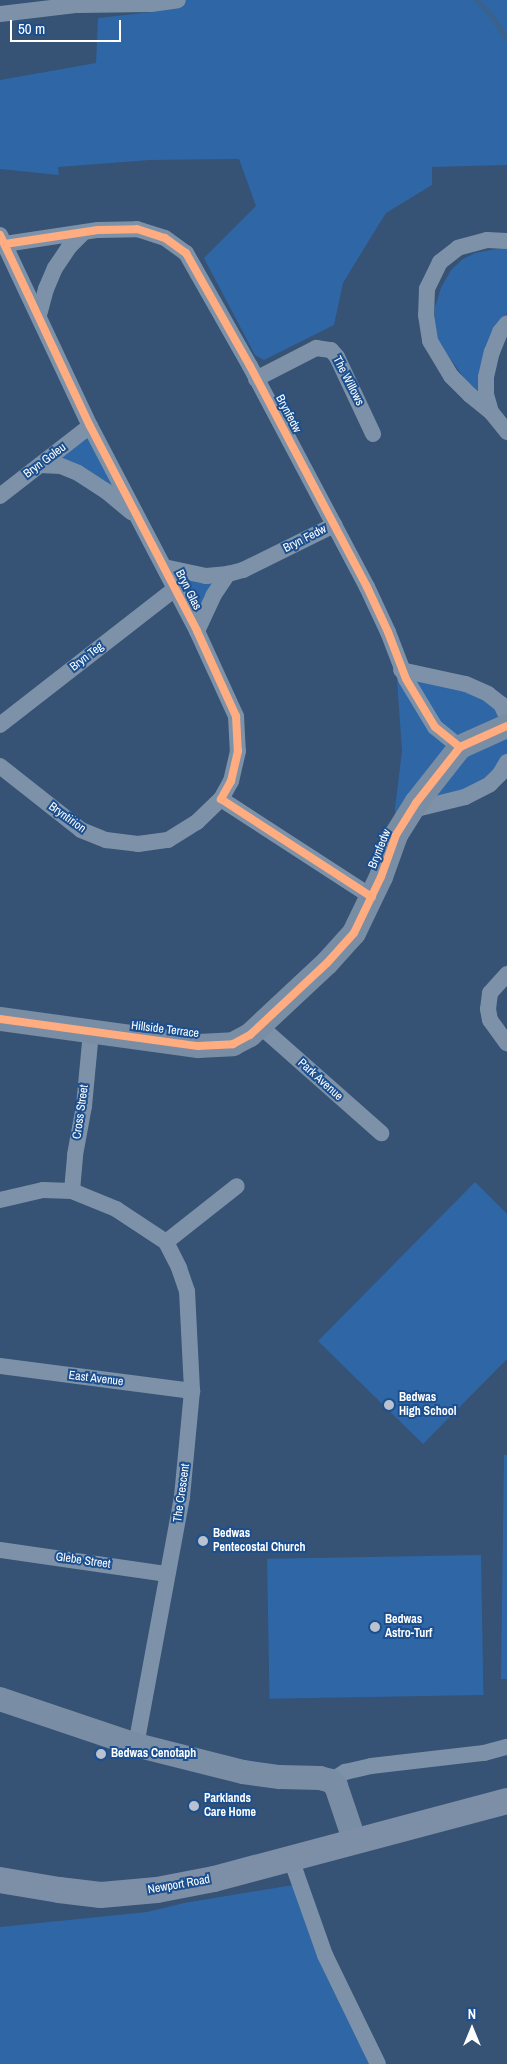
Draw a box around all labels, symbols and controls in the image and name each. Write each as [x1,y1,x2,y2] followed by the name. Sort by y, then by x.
[12,10,124,42] scale bar
[18,18,45,39] text: 50 m
[329,354,367,408] street label: The Willows
[272,393,304,435] street label: Brynfedw
[21,440,69,482] street label: Bryn Goleu
[281,522,329,556] street label: Bryn Fedw
[172,567,204,613] street label: Bryn Glas
[67,639,107,675] street label: Bryn Teg
[46,800,88,836] street label: Bryntirion
[366,827,394,871] street label: Brynfedw
[130,1019,200,1041] street label: Hillside Terrace
[294,1056,346,1104] street label: Park Avenue
[70,1084,92,1140] street label: Cross Street
[68,1368,124,1390] street label: East Avenue
[399,1391,456,1419] place label: Bedwas High School
[383,1399,395,1411] marker: Bedwas High School
[171,1463,193,1523] street label: The Crescent
[213,1527,305,1555] place label: Bedwas Pentecostal Church
[197,1535,209,1547] marker: Bedwas Pentecostal Church
[55,1550,111,1572] street label: Glebe Street
[385,1613,432,1641] place label: Bedwas Astro-Turf
[369,1621,381,1633] marker: Bedwas Astro-Turf
[111,1747,196,1761] place label: Bedwas Cenotaph
[95,1748,107,1760] marker: Bedwas Cenotaph
[204,1792,256,1820] place label: Parklands Care Home
[188,1800,200,1812] marker: Parklands Care Home
[147,1872,211,1898] street label: Newport Road
[447,2004,497,2054] north arrow
[468,2005,476,2023] text: N

